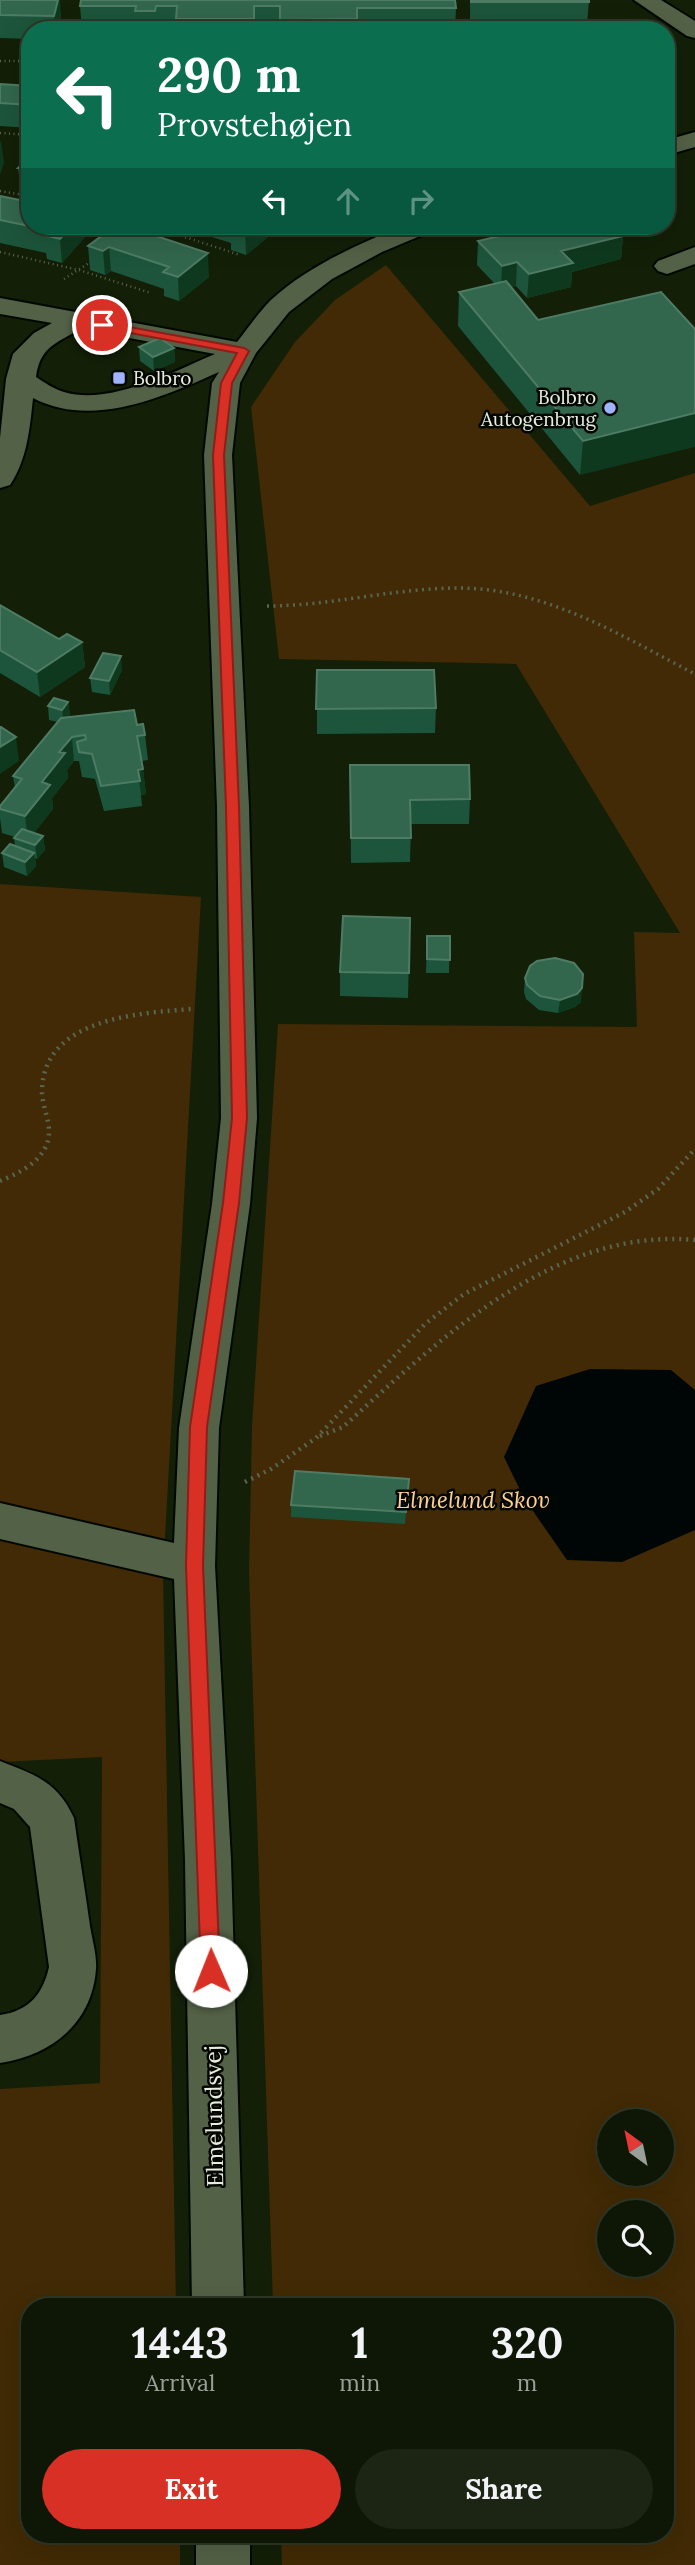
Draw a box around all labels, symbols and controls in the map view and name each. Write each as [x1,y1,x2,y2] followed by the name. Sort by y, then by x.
[157,43,300,105] text: 290 m
[42,49,133,140] icon: left
[157,104,352,145] text: Provstehøjen
[256,182,294,220] icon: left
[329,182,367,220] icon: ahead
[402,182,440,220] icon: right
[72,295,132,355] pin
[83,306,121,344] icon: arrive
[133,366,191,390] place label: Bolbro
[111,370,127,386] marker: Bolbro
[480,385,596,431] place label: Bolbro Autogenbrug
[602,400,618,416] marker: Bolbro Autogenbrug
[396,1485,550,1514] park label: Elmelund Skov
[174,1934,248,2008] position arrow
[198,2045,229,2187] street label: Elmelundsvej
[597,2109,674,2186] north arrow
[597,2109,674,2277] map controls
[597,2200,674,2277] button: search
[132,2316,229,2370] text: 14:43
[351,2316,368,2370] text: 1
[491,2316,563,2370] text: 320
[145,2368,215,2397] text: Arrival
[339,2368,380,2397] text: min
[517,2368,537,2397] text: m
[42,2449,341,2529] button: Exit
[355,2449,653,2529] button: Share

